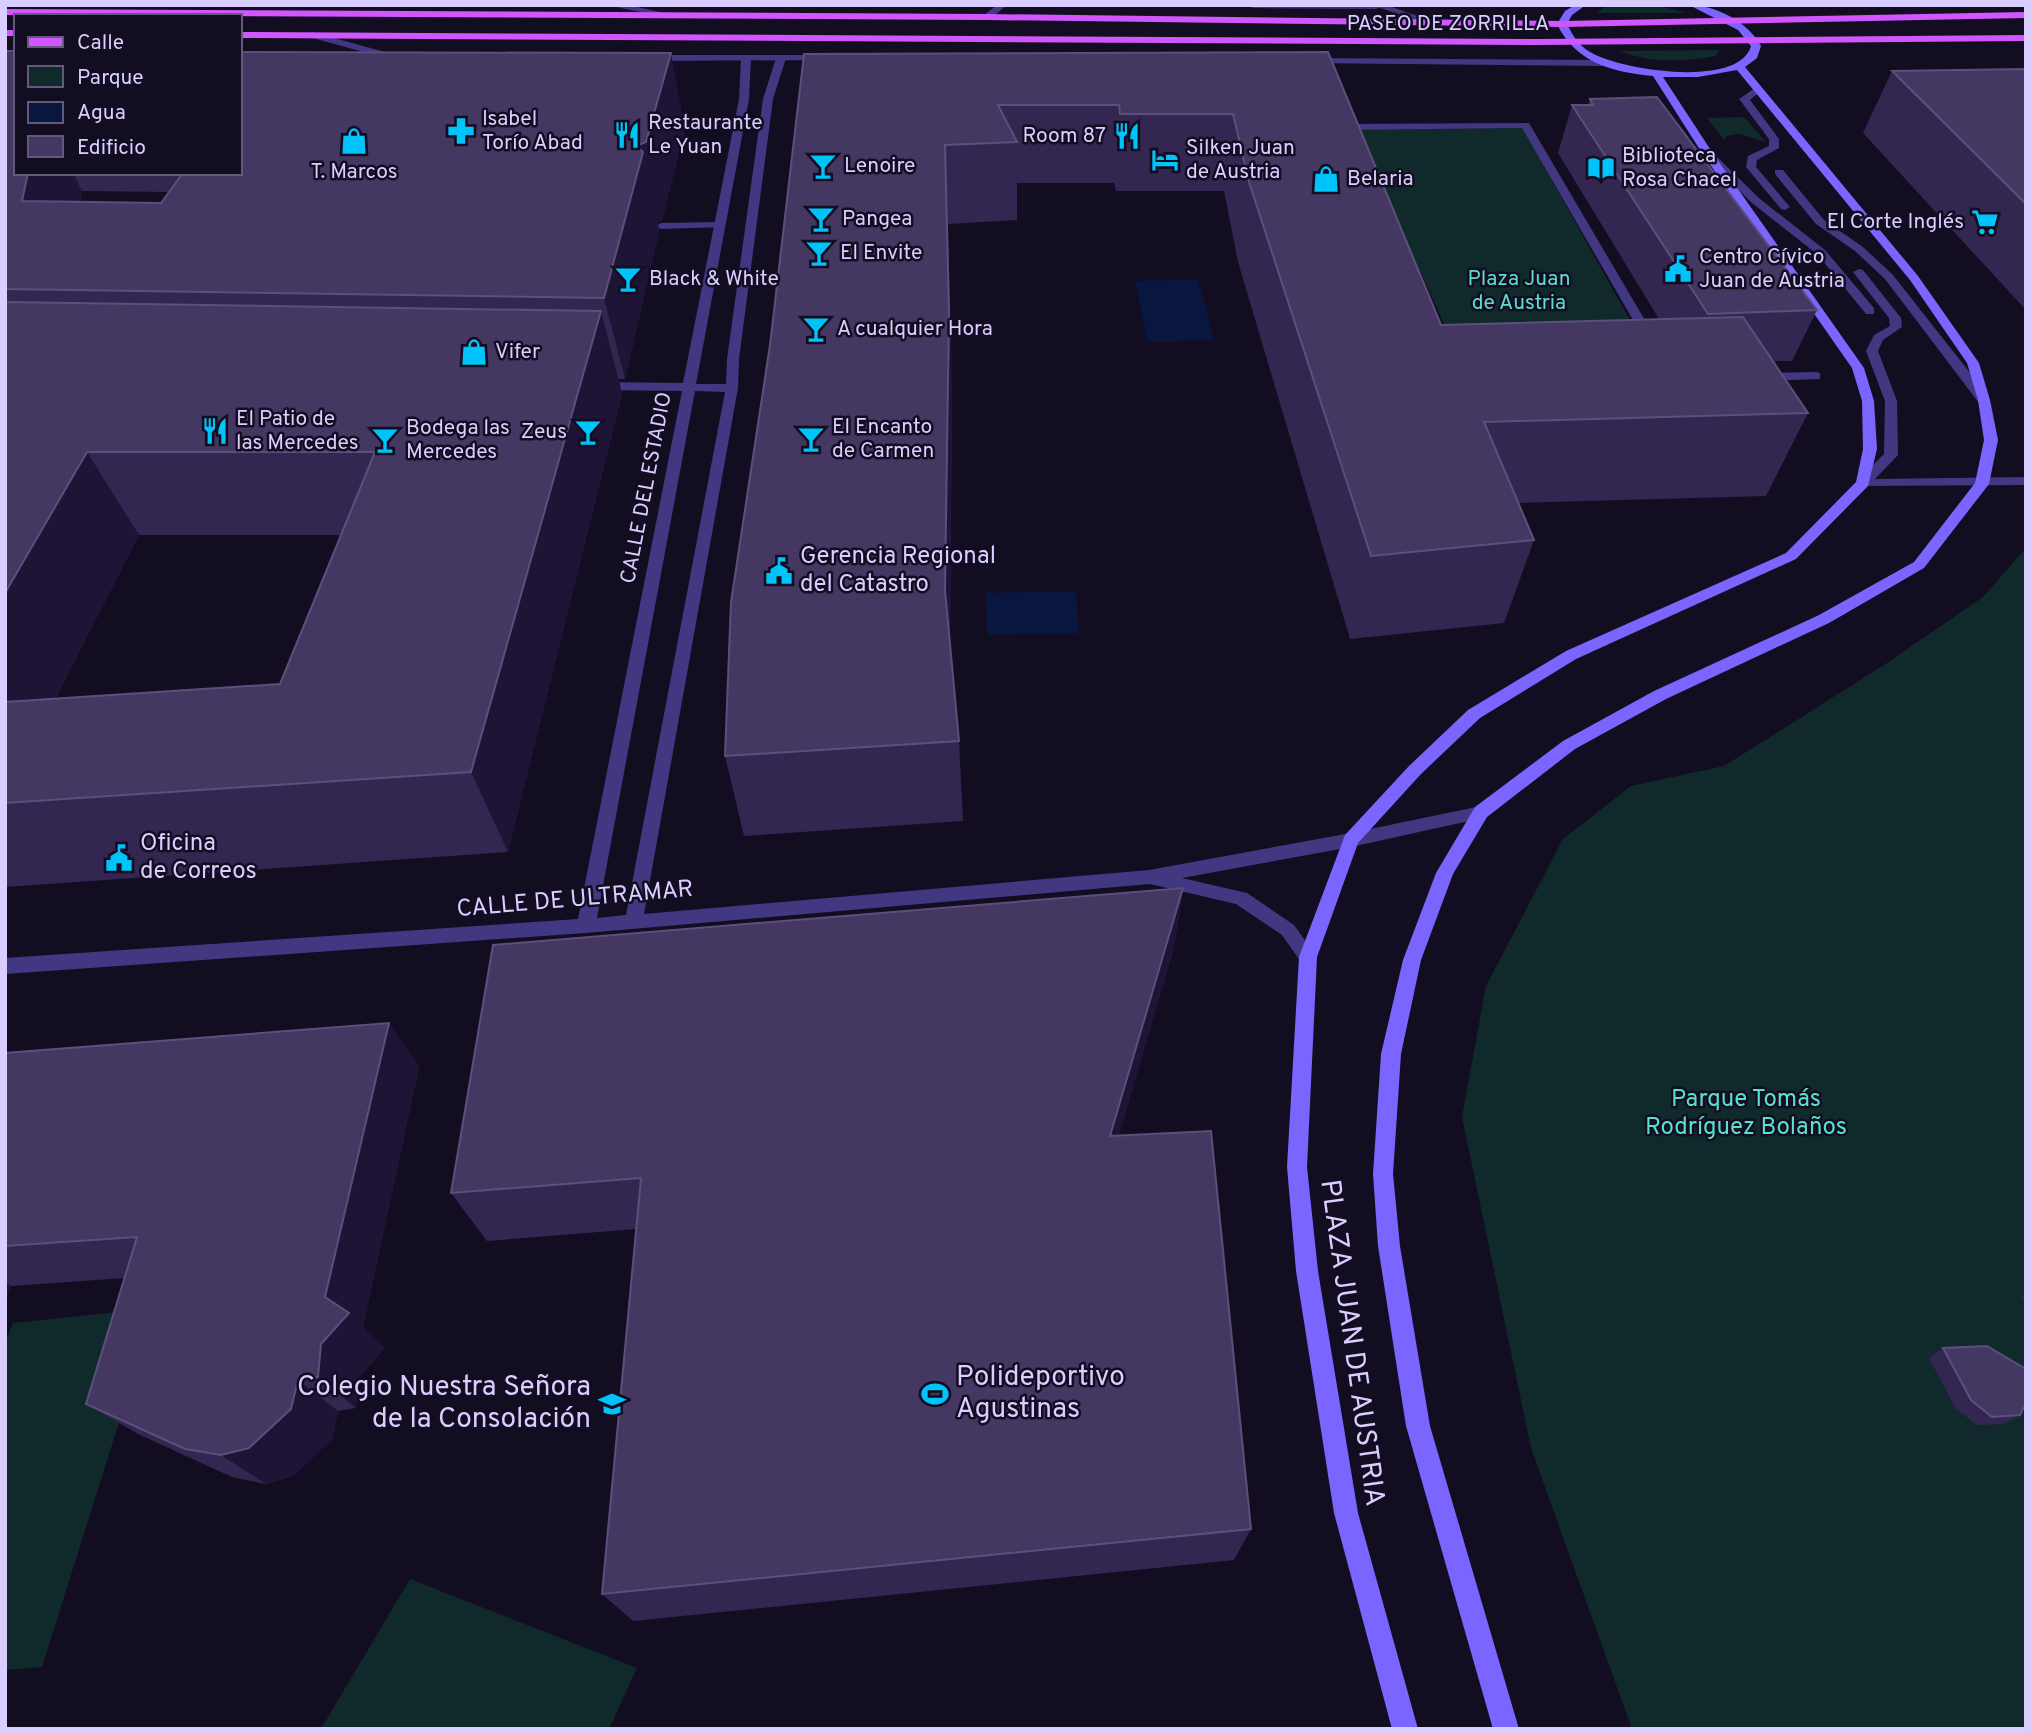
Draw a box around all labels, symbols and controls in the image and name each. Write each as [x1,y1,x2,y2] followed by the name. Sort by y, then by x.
[1347,11,1549,38] street label: PASEO DE ZORRILLA
[14,14,242,175] legend
[77,30,124,57] text: Calle
[77,65,144,92] text: Parque
[77,100,126,127] text: Agua
[482,106,583,157] place label: Isabel Torío Abad
[648,110,763,161] place label: Restaurante Le Yuan
[446,116,476,146] pharmacy icon: Isabel Torío Abad
[612,120,642,150] restaurant icon: Restaurante Le Yuan
[1112,121,1142,151] restaurant icon: Room 87
[1023,123,1106,150] place label: Room 87
[339,126,369,156] shop icon: T. Marcos
[77,135,146,162] text: Edificio
[1186,135,1295,186] place label: Silken Juan de Austria
[1622,143,1737,194] place label: Biblioteca Rosa Chacel
[1150,145,1180,175] hotel icon: Silken Juan de Austria
[808,151,838,181] bar icon: Lenoire
[844,153,915,180] place label: Lenoire
[1586,153,1616,183] library icon: Biblioteca Rosa Chacel
[310,159,398,186] place label: T. Marcos
[1311,164,1341,194] shop icon: Belaria
[1347,166,1414,193] place label: Belaria
[806,204,836,234] bar icon: Pangea
[842,206,912,233] place label: Pangea
[1970,207,2000,237] supermarket icon: El Corte Inglés
[1827,209,1964,236] place label: El Corte Inglés
[804,238,834,268] bar icon: El Envite
[840,240,922,267] place label: El Envite
[1699,244,1845,295] place label: Centro Cívico Juan de Austria
[1663,254,1693,284] public building icon: Centro Cívico Juan de Austria
[613,264,643,294] bar icon: Black & White
[649,266,779,293] place label: Black & White
[1468,266,1570,317] park label: Plaza Juan de Austria
[801,314,831,344] bar icon: A cualquier Hora
[837,316,993,343] place label: A cualquier Hora
[459,337,489,367] shop icon: Vifer
[495,339,540,366] place label: Vifer
[615,390,679,586] street label: CALLE DEL ESTADIO
[236,406,359,457] place label: El Patio de las Mercedes
[832,414,934,465] place label: El Encanto de Carmen
[406,415,510,466] place label: Bodega las Mercedes
[200,416,230,446] restaurant icon: El Patio de las Mercedes
[573,417,603,447] bar icon: Zeus
[521,419,567,446] place label: Zeus
[796,424,826,454] bar icon: El Encanto de Carmen
[370,425,400,455] bar icon: Bodega las Mercedes
[800,542,996,600] place label: Gerencia Regional del Catastro
[764,556,794,586] public building icon: Gerencia Regional del Catastro
[140,829,257,887] place label: Oficina de Correos
[104,843,134,873] public building icon: Oficina de Correos
[455,875,695,925] street label: CALLE DE ULTRAMAR
[1645,1085,1847,1143] park label: Parque Tomás Rodríguez Bolaños
[1310,1177,1392,1509] street label: PLAZA JUAN DE AUSTRIA
[956,1360,1125,1428] place label: Polideportivo Agustinas
[297,1370,591,1438] place label: Colegio Nuestra Señora de la Consolación
[920,1379,950,1409] sports icon: Polideportivo Agustinas
[597,1389,627,1419] school or university icon: Colegio Nuestra Señora de la Consolación

